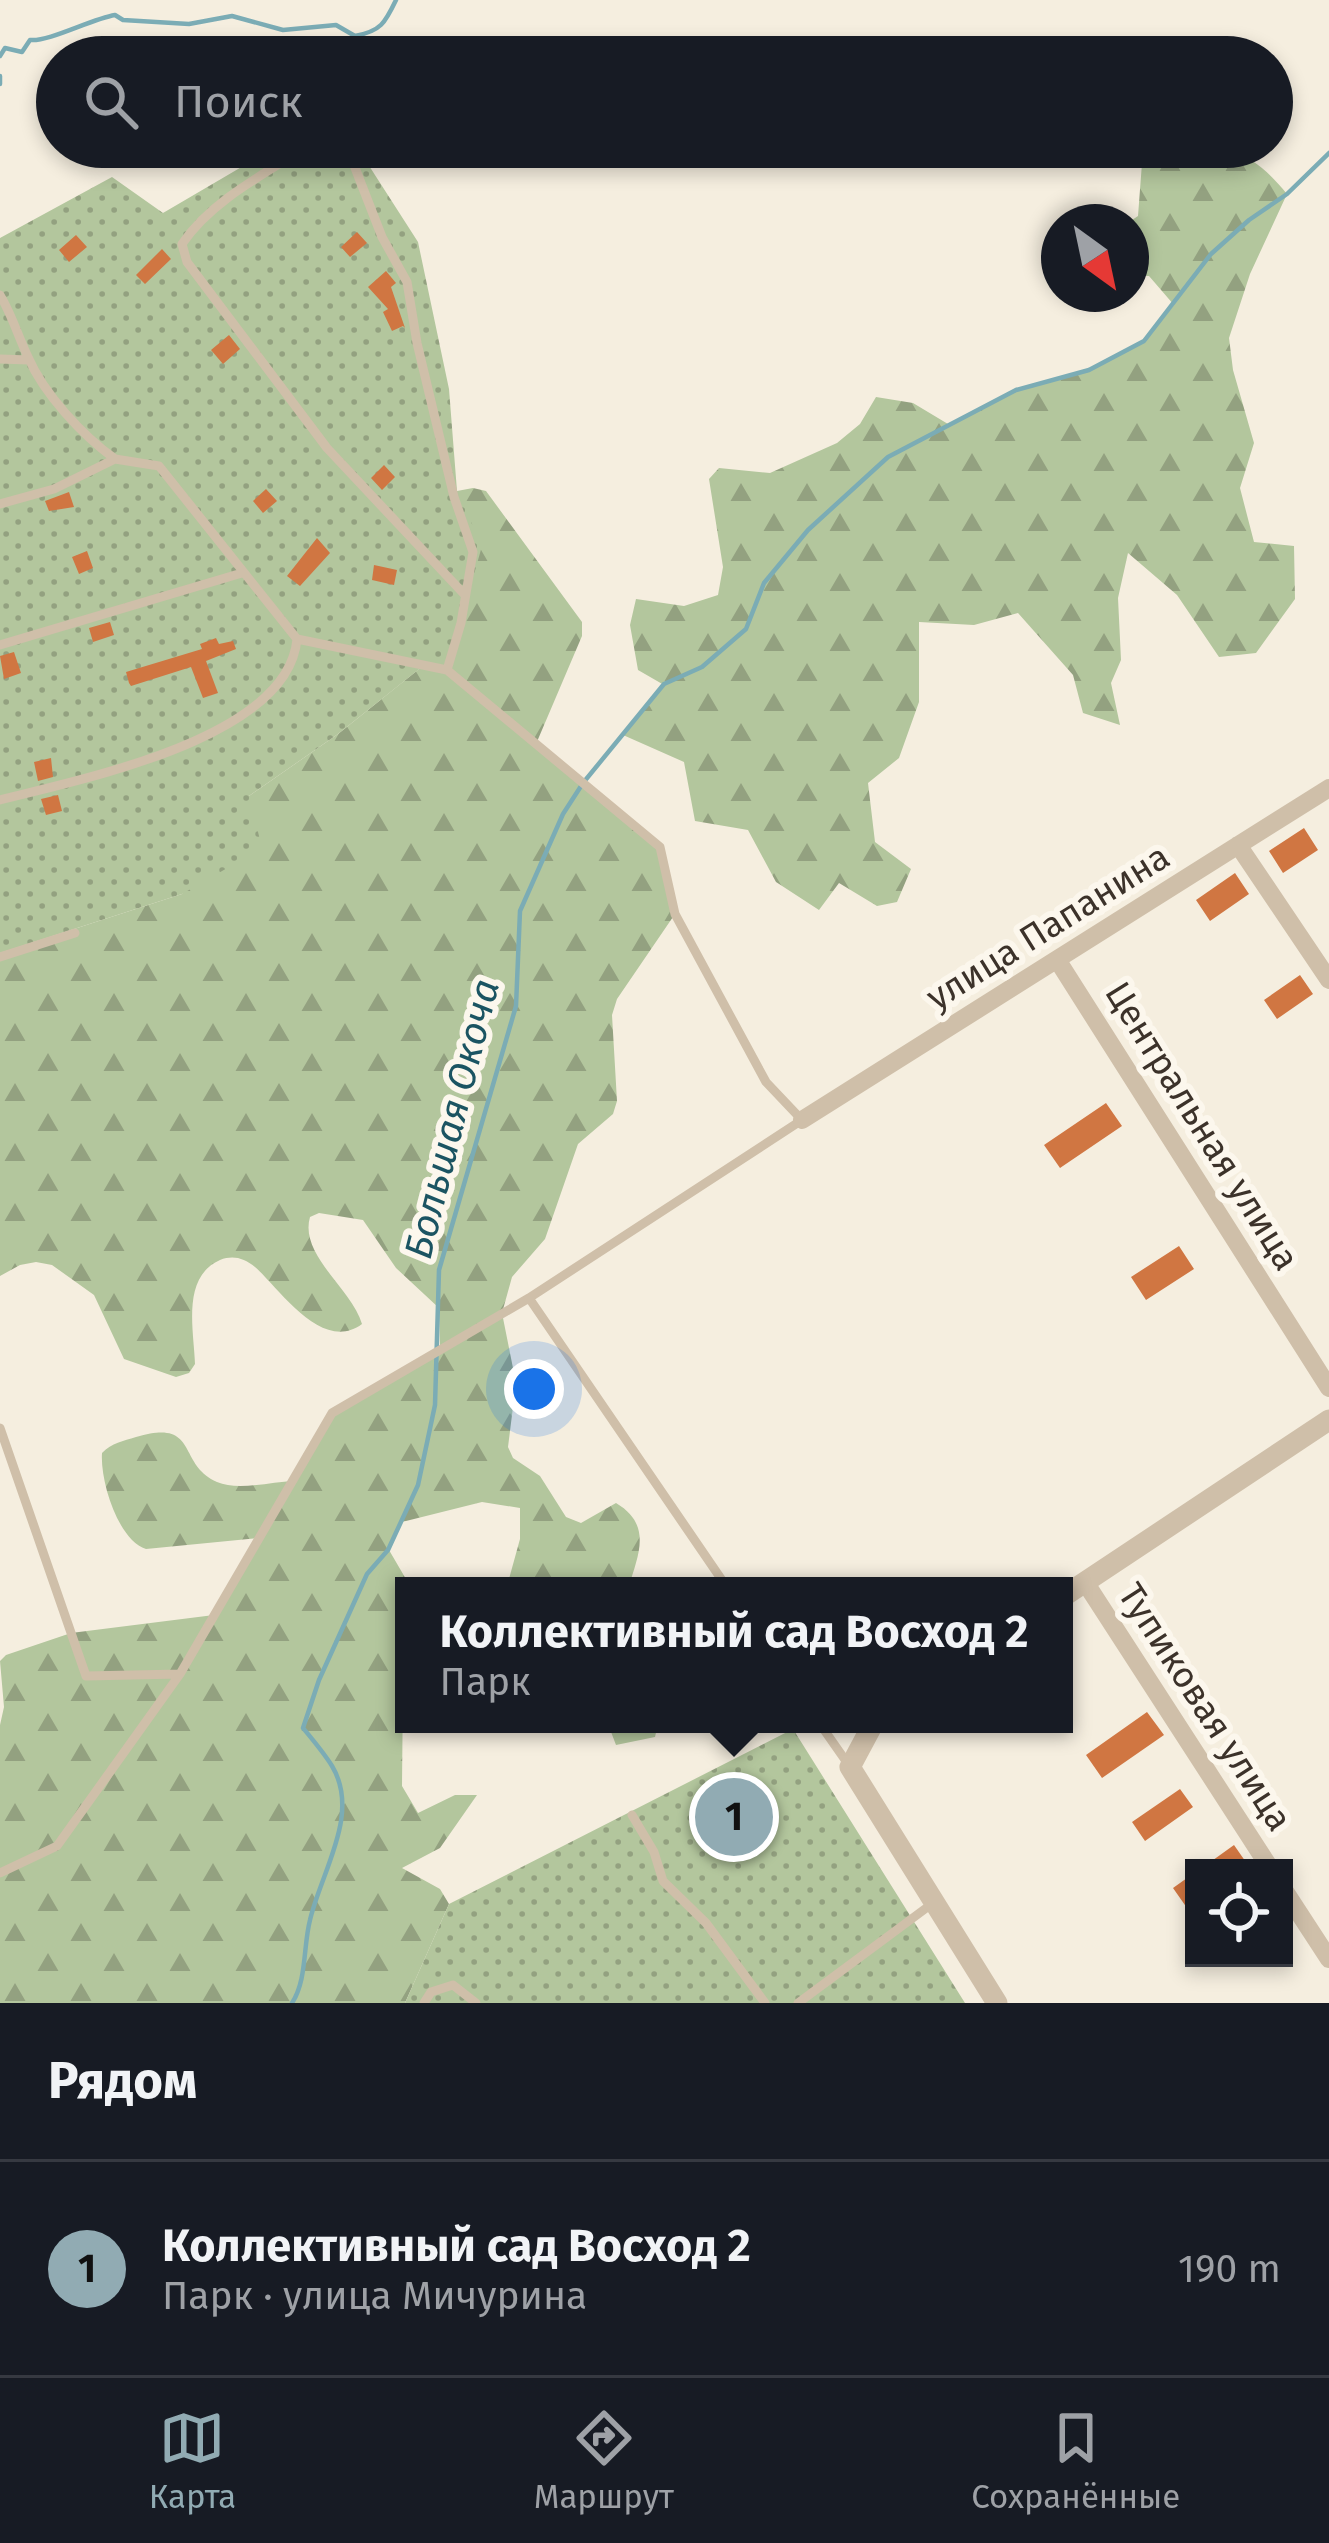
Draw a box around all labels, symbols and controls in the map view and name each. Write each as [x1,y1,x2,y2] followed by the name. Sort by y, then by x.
[36,36,1293,168] search box
[78,69,144,135] icon: search
[174,75,303,129] text: Поиск
[1041,204,1149,312] north arrow
[918,835,1178,1019] street label: улица Папанина
[395,974,509,1264] water label: Большая Окоча
[1095,974,1309,1278] street label: Центральная улица
[504,1359,564,1419] your location
[1109,1575,1301,1839] street label: Тупиковая улица
[395,1577,1073,1733] popup
[440,1605,1028,1659] text: Коллективный сад Восход 2
[440,1659,531,1705] text: Парк
[695,1772,773,1862] pin: 1
[1185,1859,1293,1967] map controls
[1185,1859,1293,1967] button: locate
[48,2050,197,2112] text: Рядом
[162,2219,751,2273] text: Коллективный сад Восход 2
[78,2246,96,2292] text: 1
[1178,2246,1281,2292] text: 190 m
[162,2273,587,2319] text: Парк · улица Мичурина
[149,2405,236,2517] tab: Карта
[534,2405,674,2517] tab: Маршрут
[971,2405,1180,2517] tab: Сохранённые

